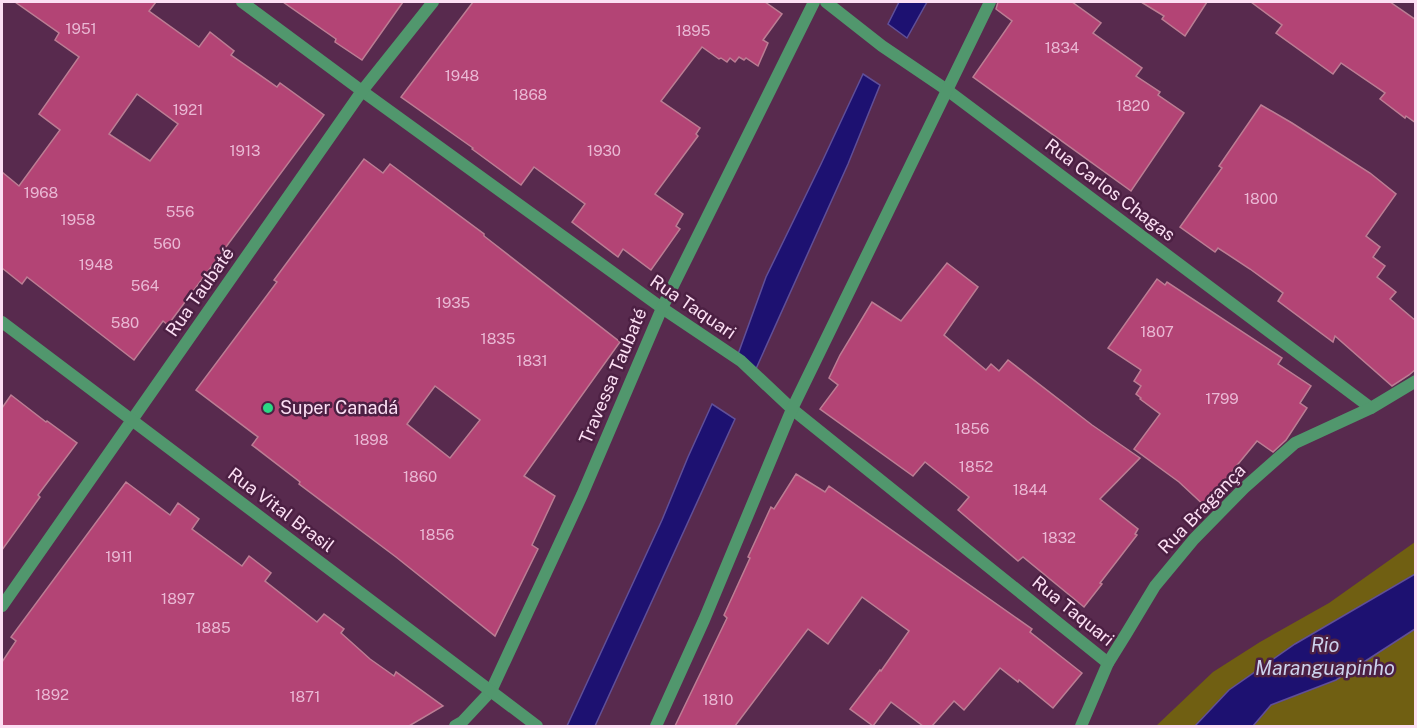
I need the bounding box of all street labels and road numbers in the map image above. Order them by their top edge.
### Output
street label: Rua Carlos Chagas [1041,134,1179,245]
street label: Rua Taubaté [161,243,238,340]
street label: Rua Taquari [646,270,740,343]
street label: Travessa Taubaté [574,305,651,447]
street label: Rua Bragança [1154,459,1250,558]
street label: Rua Vital Brasil [224,463,339,556]
street label: Rua Taquari [1028,571,1118,650]

